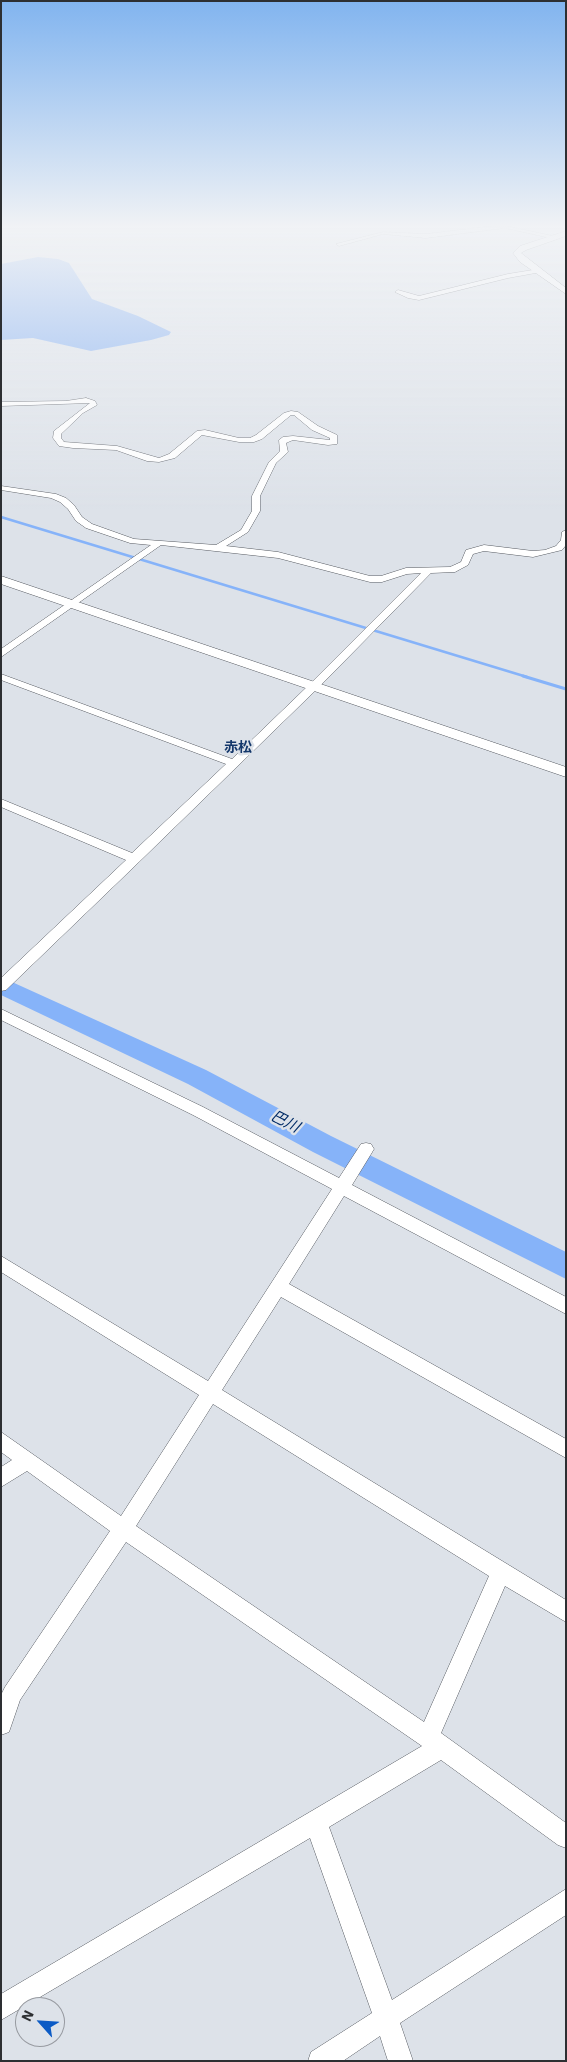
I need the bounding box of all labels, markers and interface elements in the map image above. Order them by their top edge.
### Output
district label: 赤松 [224,740,252,756]
water label: 巴川 [268,1107,302,1137]
north arrow [15,1997,65,2047]
text: N [17,2007,38,2024]

